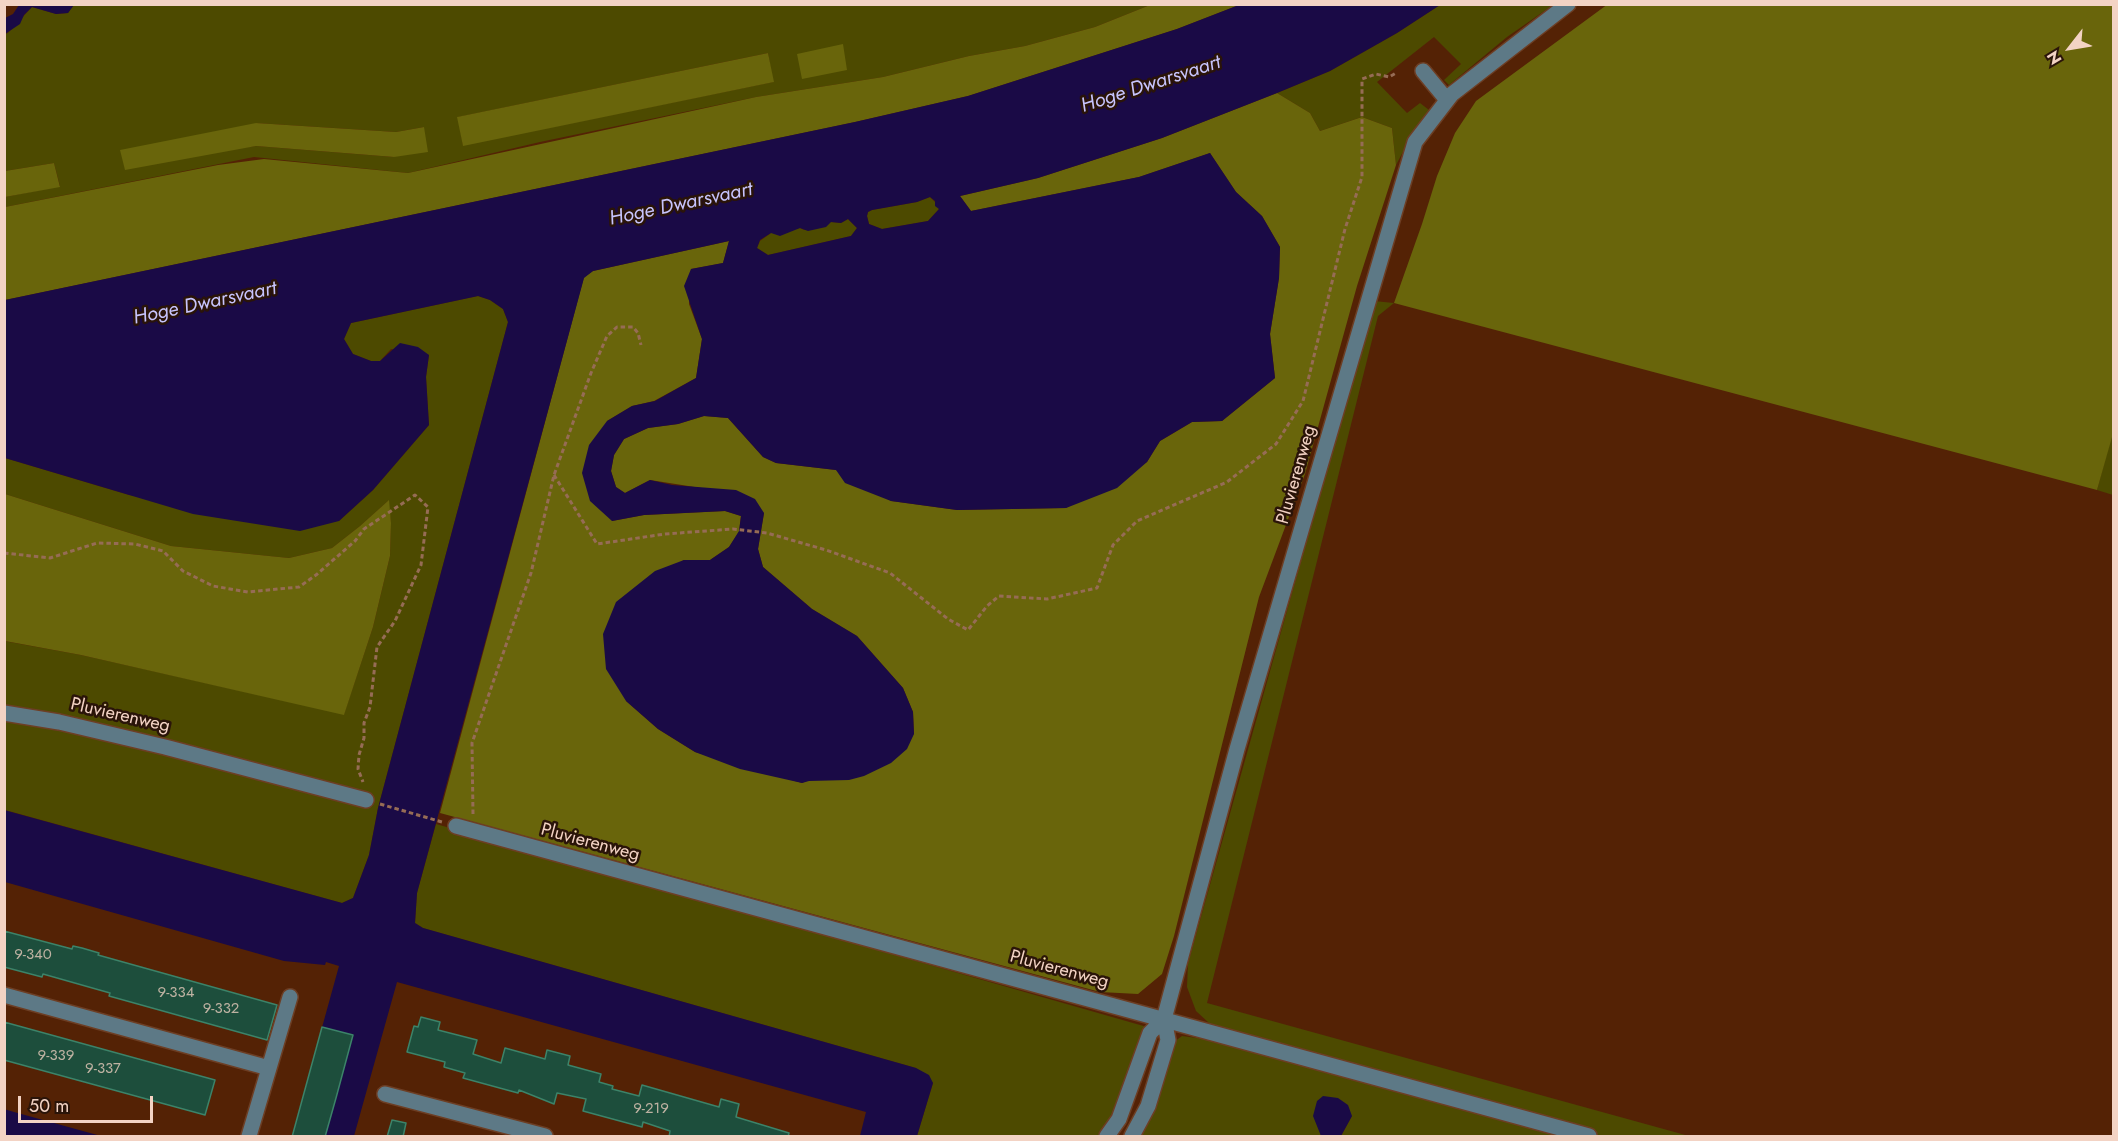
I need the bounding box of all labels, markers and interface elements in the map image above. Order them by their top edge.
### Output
north arrow [2040,18,2100,78]
text: N [2041,46,2067,69]
water label: Hoge Dwarsvaart [1078,51,1224,119]
water label: Hoge Dwarsvaart [607,178,755,232]
water label: Hoge Dwarsvaart [131,277,279,331]
street label: Pluvierenweg [1273,423,1321,527]
street label: Pluvierenweg [68,694,172,738]
street label: Pluvierenweg [538,819,642,867]
house number: 9-340 [14,946,52,964]
street label: Pluvierenweg [1007,946,1111,994]
house number: 9-334 [158,984,194,1002]
house number: 9-332 [203,1000,239,1018]
house number: 9-339 [38,1047,74,1065]
house number: 9-337 [85,1060,121,1078]
scale bar [21,1084,156,1122]
text: 50 m [29,1093,69,1119]
house number: 9-219 [633,1100,669,1118]

